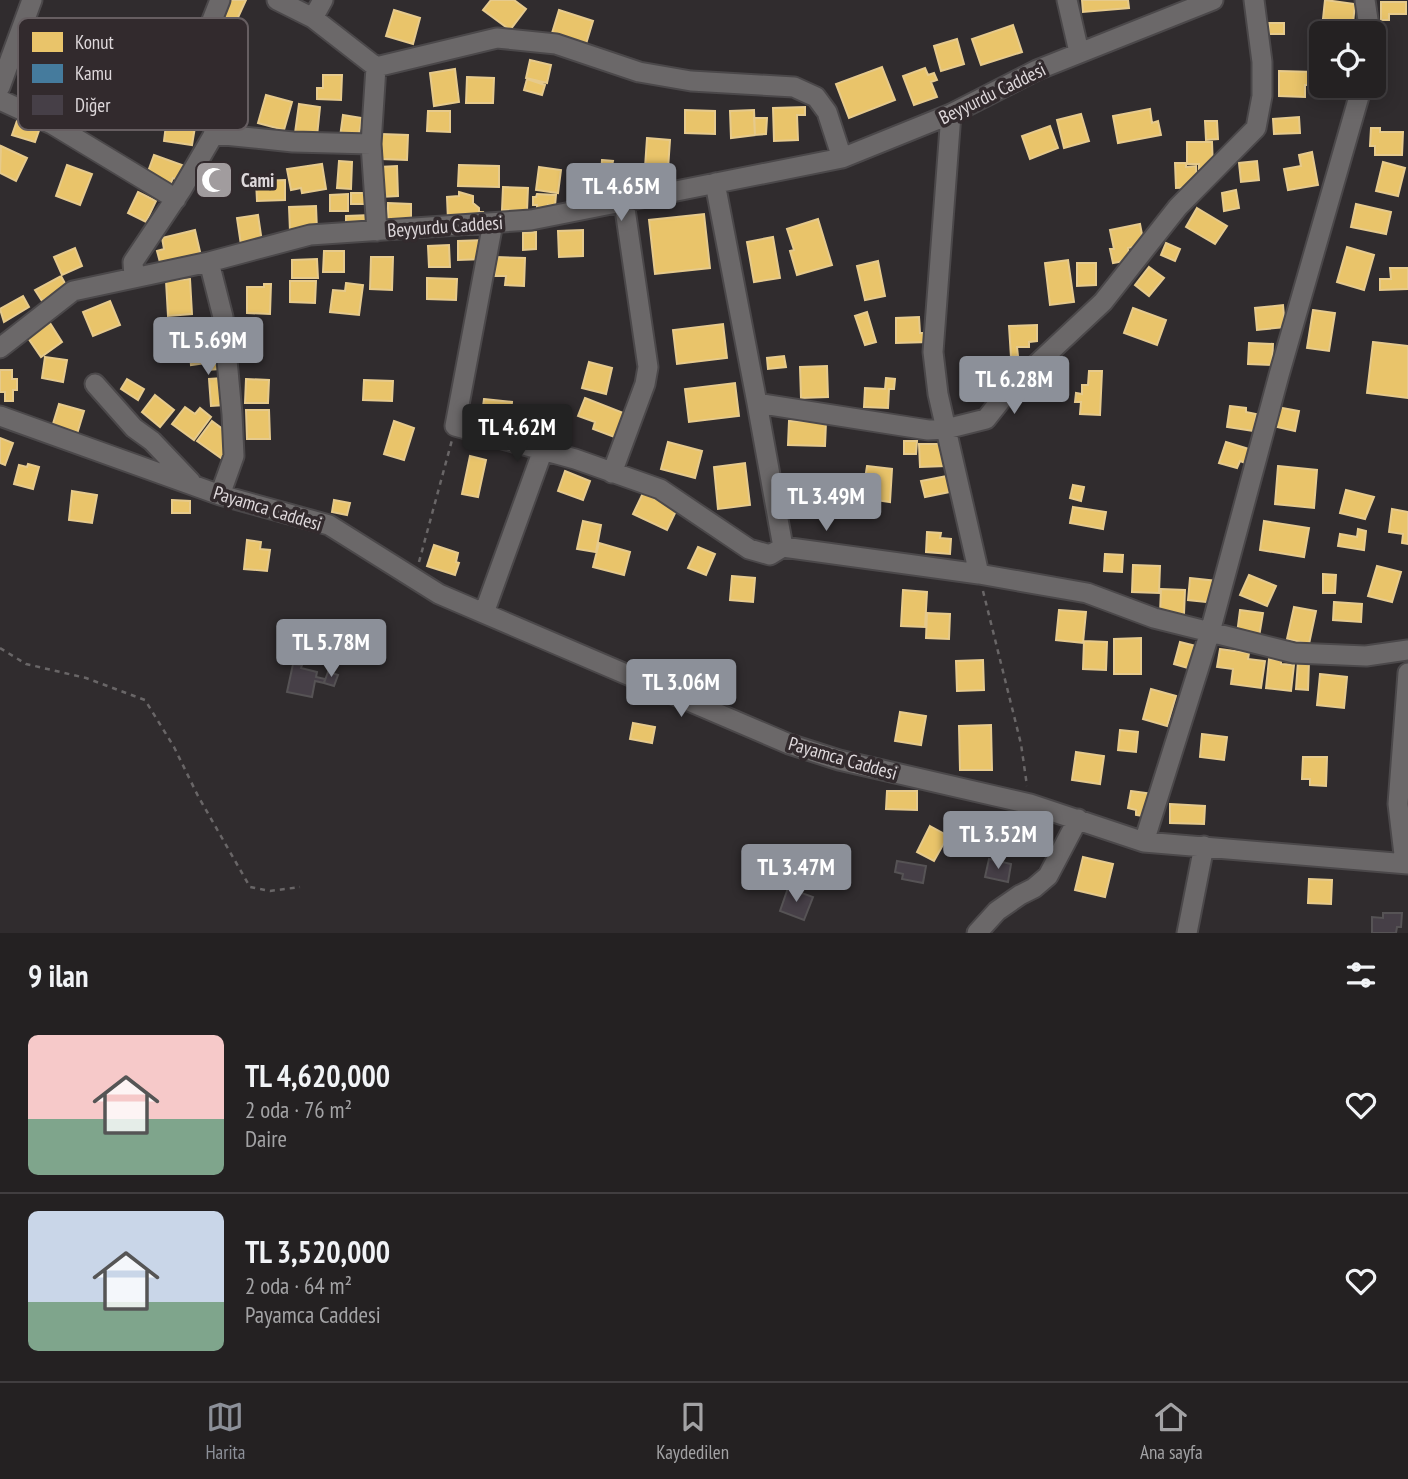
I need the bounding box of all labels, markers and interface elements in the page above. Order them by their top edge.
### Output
legend [18,18,248,130]
map controls [1309,21,1386,98]
button: locate [1309,21,1386,98]
text: Konut [75,30,114,54]
street label: Beyyurdu Caddesi [935,57,1049,129]
text: Kamu [75,61,112,85]
text: Diğer [75,93,111,117]
mosque icon: Cami [193,159,235,201]
pin: TL 4.65M [549,164,693,223]
place label: Cami [241,168,274,192]
text: TL 4.65M [582,171,660,200]
street label: Beyyurdu Caddesi [386,210,504,242]
pin: TL 5.69M [136,318,280,377]
text: TL 5.69M [169,325,247,354]
pin: TL 6.28M [942,356,1086,416]
text: TL 6.28M [975,364,1053,393]
pin: TL 4.62M [445,405,589,464]
text: TL 4.62M [478,412,556,441]
pin: TL 3.49M [754,474,898,533]
street label: Payamca Caddesi [211,480,325,536]
text: TL 3.49M [787,481,865,510]
pin: TL 5.78M [259,620,403,679]
text: TL 5.78M [292,627,370,656]
pin: TL 3.06M [609,660,753,719]
text: TL 3.06M [642,667,720,696]
street label: Payamca Caddesi [786,731,900,785]
pin: TL 3.52M [926,812,1070,871]
text: TL 3.52M [959,819,1037,848]
pin: TL 3.47M [724,844,868,904]
text: TL 3.47M [757,852,835,881]
text: 9 ilan [28,956,88,995]
icon: filters [1342,956,1380,994]
text: TL 4,620,000 [245,1056,390,1095]
icon: home [84,1063,168,1147]
icon: heart [1342,1086,1380,1124]
text: 2 oda · 76 m² [245,1095,352,1124]
text: Daire [245,1124,287,1153]
text: TL 3,520,000 [245,1232,390,1271]
icon: home [84,1239,168,1323]
icon: heart [1342,1262,1380,1300]
text: 2 oda · 64 m² [245,1271,352,1300]
text: Payamca Caddesi [245,1300,381,1329]
tab: Harita [205,1398,245,1464]
tab: Kaydedilen [656,1398,729,1464]
tab: Ana sayfa [1140,1398,1203,1464]

